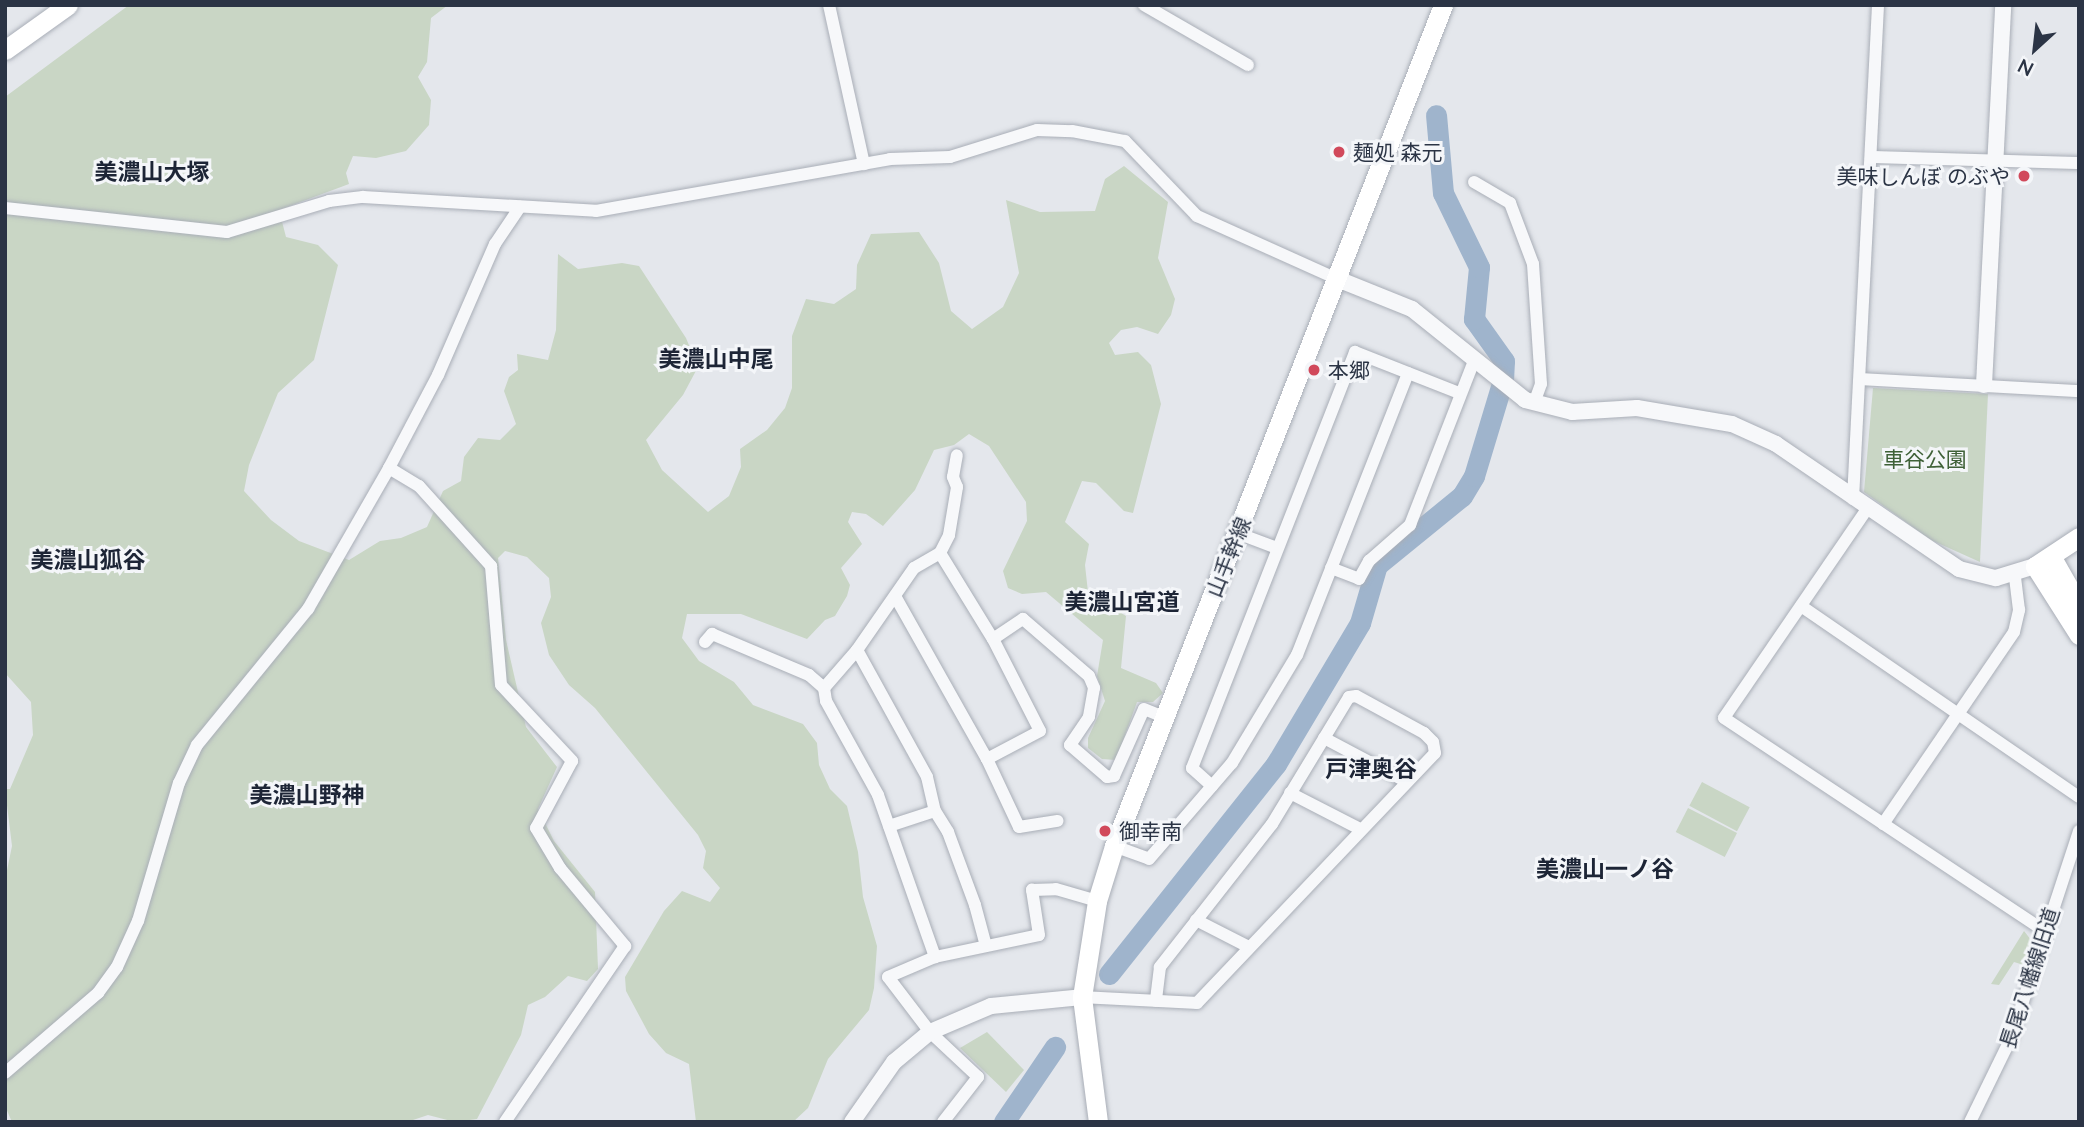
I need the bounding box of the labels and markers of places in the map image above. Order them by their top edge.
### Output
place label: 麺処 森元 [1353,139,1442,165]
marker: 麺処 森元 [1331,144,1347,160]
place label: 美味しんぼ のぶや [1837,163,2010,189]
marker: 美味しんぼ のぶや [2016,168,2032,184]
place label: 本郷 [1328,357,1370,383]
marker: 本郷 [1306,362,1322,378]
place label: 御幸南 [1119,818,1182,844]
marker: 御幸南 [1097,823,1113,839]

